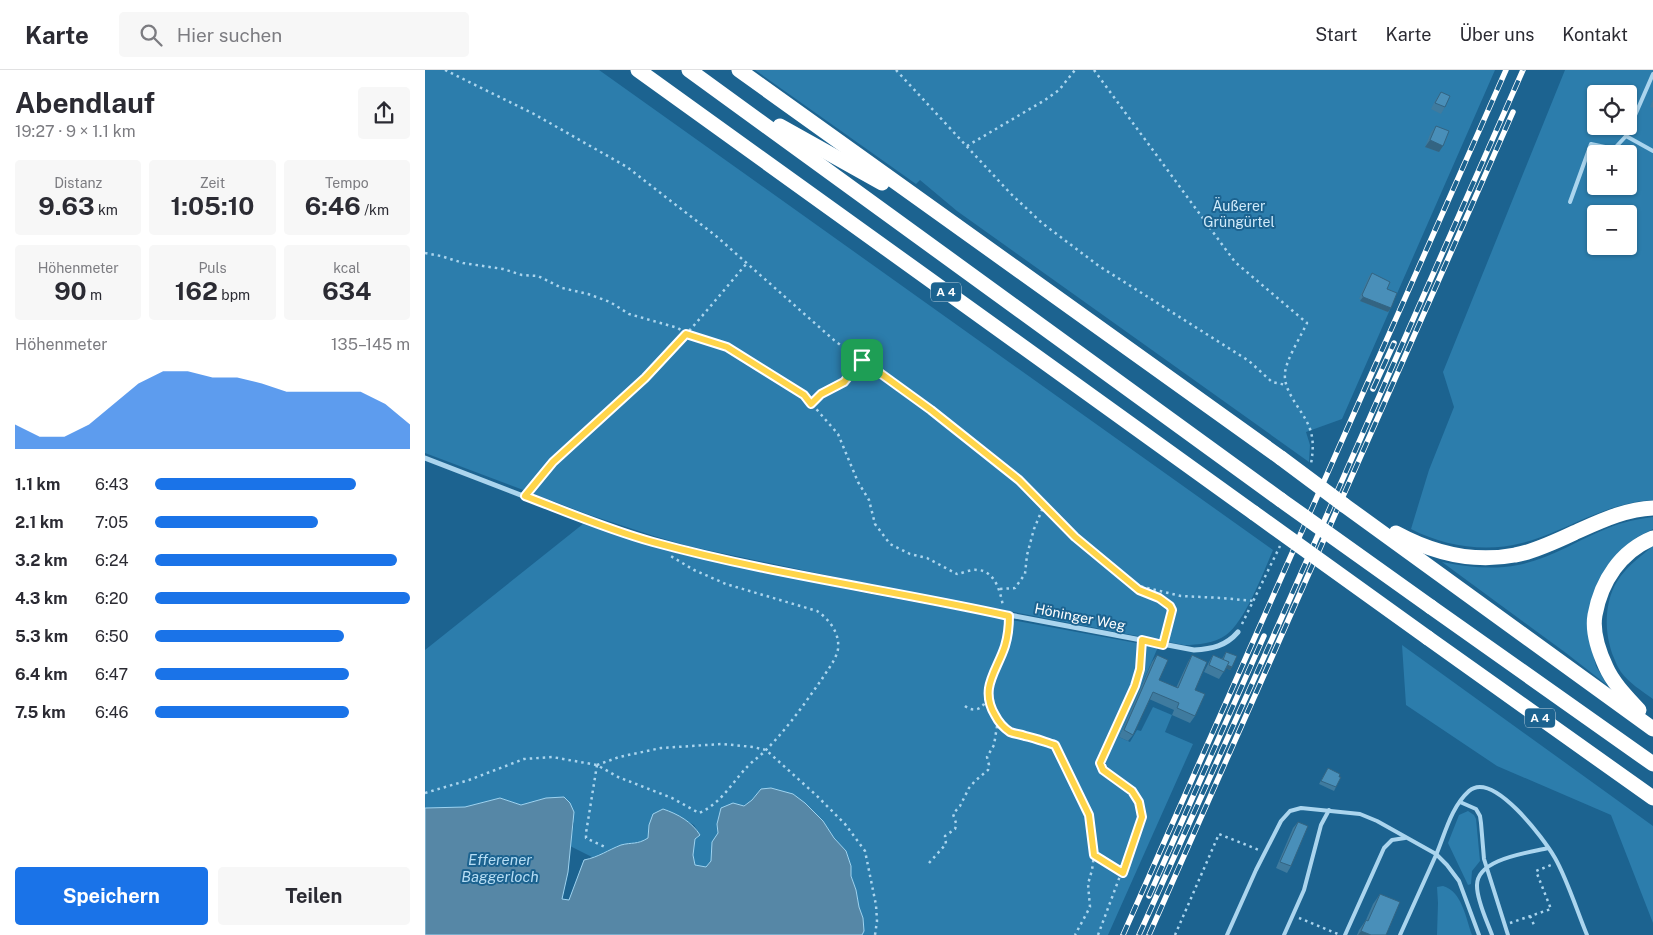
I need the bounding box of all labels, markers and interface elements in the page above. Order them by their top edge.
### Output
search box [119,12,469,57]
text: Karte [25,21,89,49]
icon: search [137,21,165,49]
text: Hier suchen [177,24,282,46]
text: Start [1315,24,1358,45]
text: Karte [1386,24,1431,45]
text: Über uns [1459,24,1534,45]
text: Kontakt [1562,24,1628,45]
map controls [1587,85,1637,255]
button: locate [1587,85,1637,135]
text: Abendlauf [15,86,155,119]
button: share [358,87,410,139]
text: 19:27 · 9 × 1.1 km [15,122,136,141]
button: + [1587,145,1637,195]
text: Distanz [54,175,102,191]
text: Zeit [200,175,225,191]
text: Tempo [325,175,369,191]
text: 9.63 [38,191,95,221]
text: 1:05:10 [171,191,254,221]
text: 6:46 [305,191,361,221]
park label: Äußerer Grüngürtel [1203,196,1275,230]
text: km [95,202,118,218]
text: /km [361,202,389,218]
button: − [1587,205,1637,255]
text: Höhenmeter [38,260,119,276]
text: Puls [198,260,227,276]
text: kcal [333,260,360,276]
text: 90 [54,276,87,306]
text: 162 [175,276,218,306]
text: 634 [322,276,372,306]
road number: A 4 [931,282,961,302]
text: m [87,287,102,303]
text: bpm [218,287,250,303]
text: Höhenmeter [15,335,108,354]
text: 135–145 m [331,335,410,354]
pin [841,339,883,381]
icon: arrive [848,346,876,374]
text: 1.1 km [15,475,60,494]
text: 6:43 [95,475,129,494]
text: 2.1 km [15,513,64,532]
text: 7:05 [95,513,128,532]
text: 3.2 km [15,551,68,570]
text: 6:24 [95,551,128,570]
text: 4.3 km [15,589,68,608]
text: 6:20 [95,589,128,608]
street label: Höninger Weg [1033,600,1127,634]
text: 5.3 km [15,627,68,646]
text: 6:50 [95,627,129,646]
text: 6.4 km [15,665,68,684]
text: 6:47 [95,665,128,684]
text: 7.5 km [15,703,66,722]
text: 6:46 [95,703,128,722]
road number: A 4 [1525,708,1555,728]
water label: Efferener Baggerloch [461,851,539,885]
button: Speichern [15,867,208,925]
button: Teilen [218,867,410,925]

